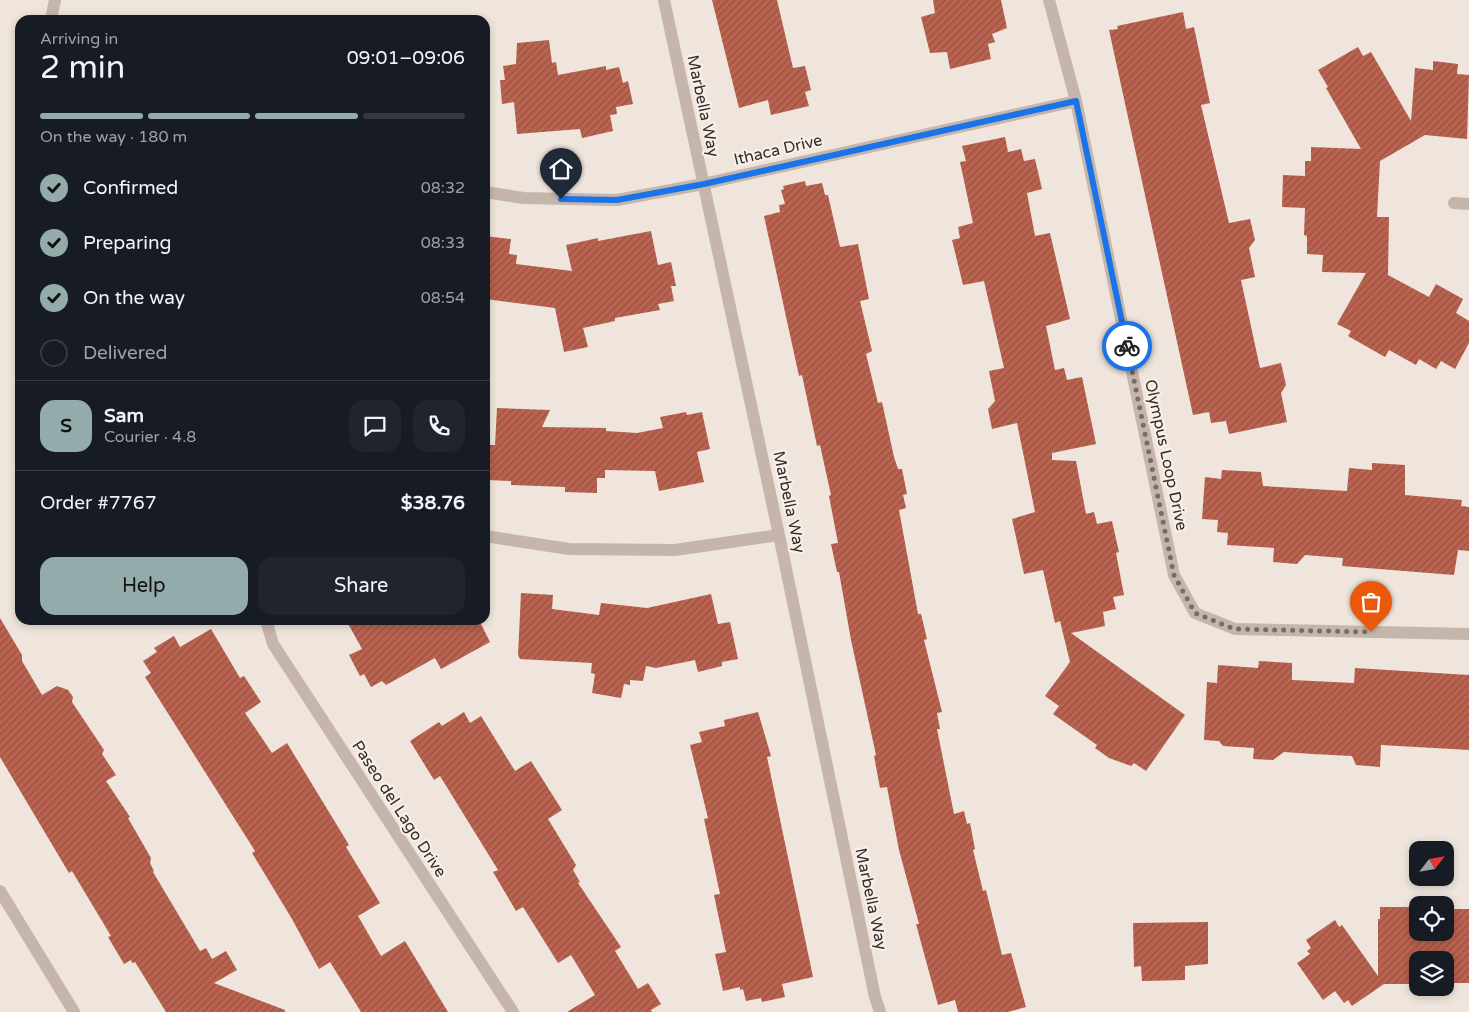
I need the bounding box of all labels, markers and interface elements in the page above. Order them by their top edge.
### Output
text: Arriving in [40,29,118,49]
text: 09:01–09:06 [347,47,465,69]
text: 2 min [40,49,125,87]
street label: Marbella Way [682,53,724,159]
text: On the way · 180 m [40,127,187,147]
street label: Ithaca Drive [732,130,824,170]
pin [540,148,582,199]
icon: home [547,155,575,183]
icon: check [40,174,68,202]
text: Confirmed [83,177,178,199]
text: 08:32 [421,178,465,198]
icon: check [40,229,68,257]
text: Preparing [83,232,172,254]
text: 08:33 [421,233,465,253]
icon: check [40,284,68,312]
text: On the way [83,287,185,309]
text: 08:54 [421,288,465,308]
courier [1102,321,1152,371]
icon: bike [1113,332,1141,360]
text: Delivered [83,342,168,364]
street label: Olympus Loop Drive [1140,378,1192,532]
button: chat [349,400,401,452]
button: phone [413,400,465,452]
text: Sam [104,405,144,427]
text: S [60,415,72,437]
text: Courier · 4.8 [104,427,196,447]
street label: Marbella Way [768,449,810,555]
text: Order #7767 [40,492,157,514]
text: $38.76 [401,492,465,514]
button: Help [40,557,248,615]
button: Share [258,557,465,615]
pin [1350,581,1392,632]
icon: bag [1357,588,1385,616]
street label: Paseo del Lago Drive [347,737,451,881]
north arrow [1409,841,1454,886]
map controls [1409,841,1454,996]
street label: Marbella Way [850,846,892,952]
button: locate [1409,896,1454,941]
button: layers [1409,951,1454,996]

